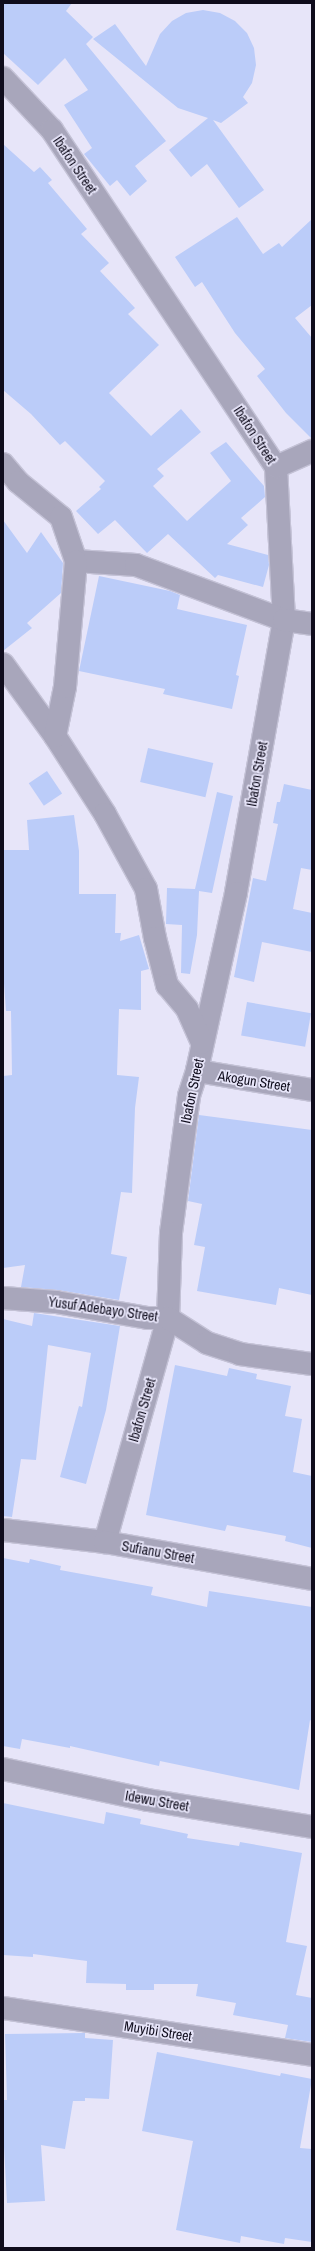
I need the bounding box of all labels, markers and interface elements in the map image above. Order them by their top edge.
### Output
street label: Ibafon Street [50,133,100,197]
street label: Ibafon Street [230,403,280,467]
street label: Ibafon Street [243,740,271,808]
street label: Ibafon Street [177,1057,207,1125]
street label: Akogun Street [217,1067,291,1095]
street label: Yusuf Adebayo Street [47,1293,159,1325]
street label: Ibafon Street [125,1376,159,1444]
street label: Sufianu Street [120,1537,196,1567]
street label: Idewu Street [124,1787,190,1815]
street label: Muyibi Street [123,2017,193,2045]

